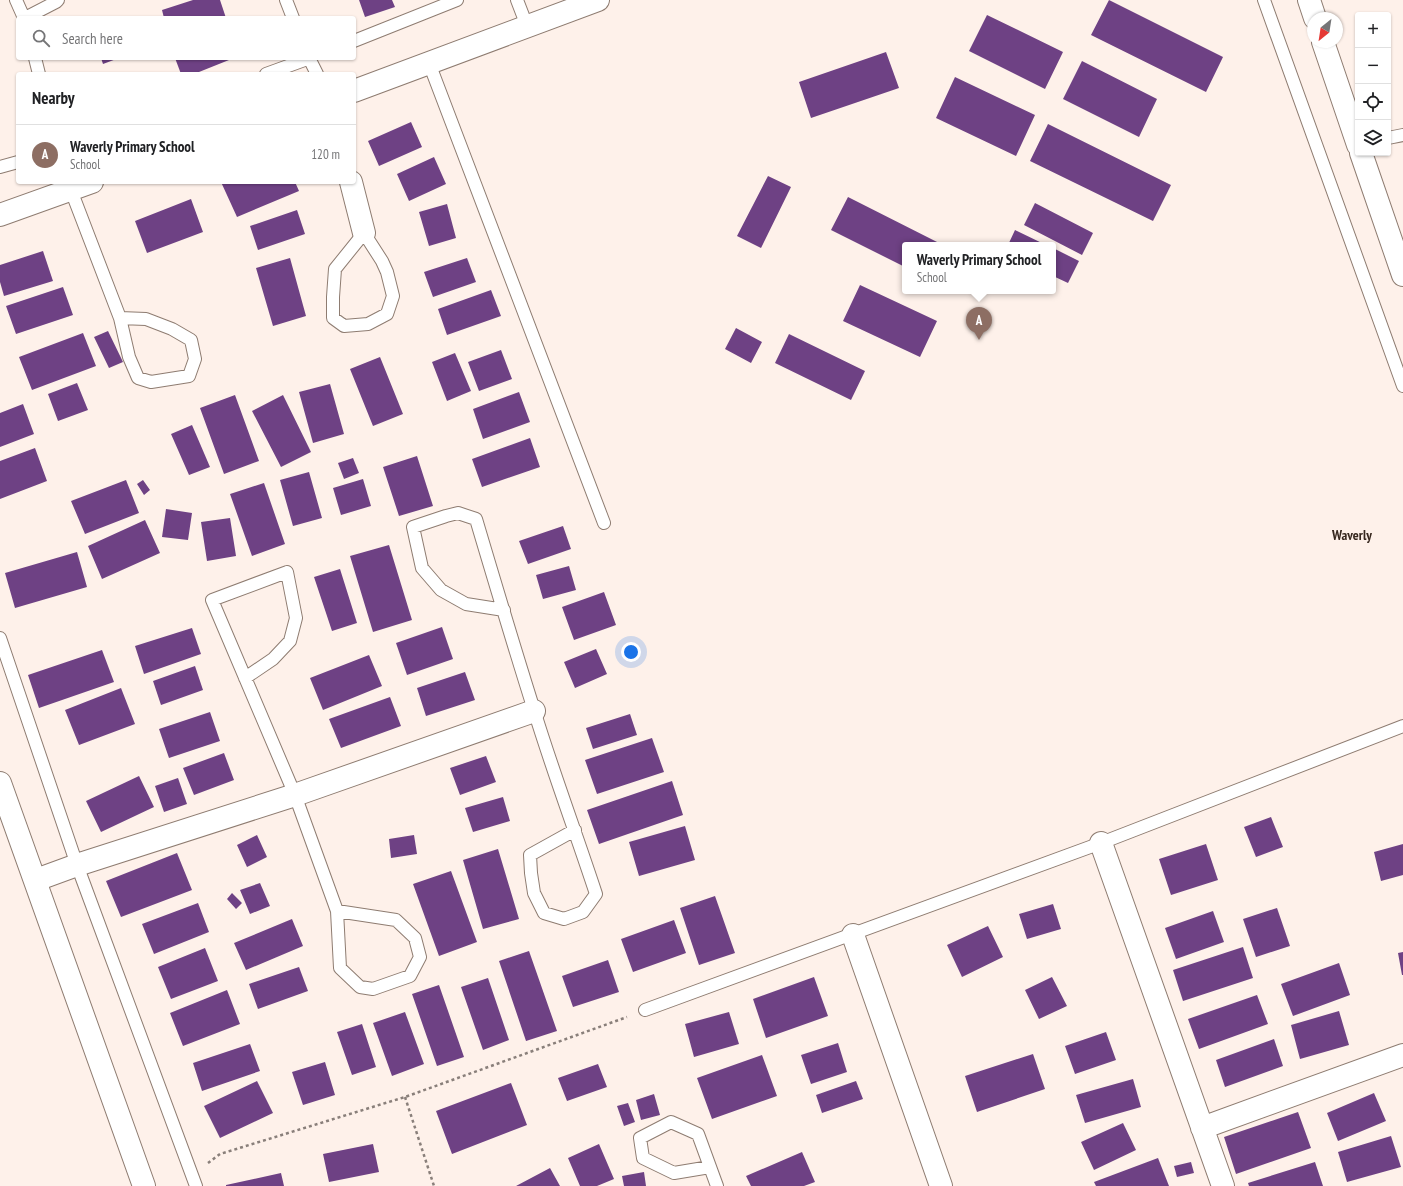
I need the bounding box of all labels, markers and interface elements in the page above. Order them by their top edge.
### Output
north arrow [1307,12,1343,48]
map controls [1355,12,1391,156]
button: + [1355,12,1391,48]
search box [16,16,356,60]
icon: search [30,27,52,49]
text: Search here [62,29,123,48]
button: − [1355,48,1391,84]
button: locate [1355,84,1391,120]
text: Nearby [32,87,75,109]
button: layers [1355,120,1391,156]
text: Waverly Primary School [70,137,195,156]
text: A [42,146,48,163]
text: 120 m [311,146,340,163]
text: School [70,156,100,173]
popup [902,242,1056,294]
text: Waverly Primary School [917,250,1041,269]
text: School [917,269,947,286]
pin: A [966,307,992,340]
district label: Waverly [1331,526,1372,544]
your location [621,642,641,662]

